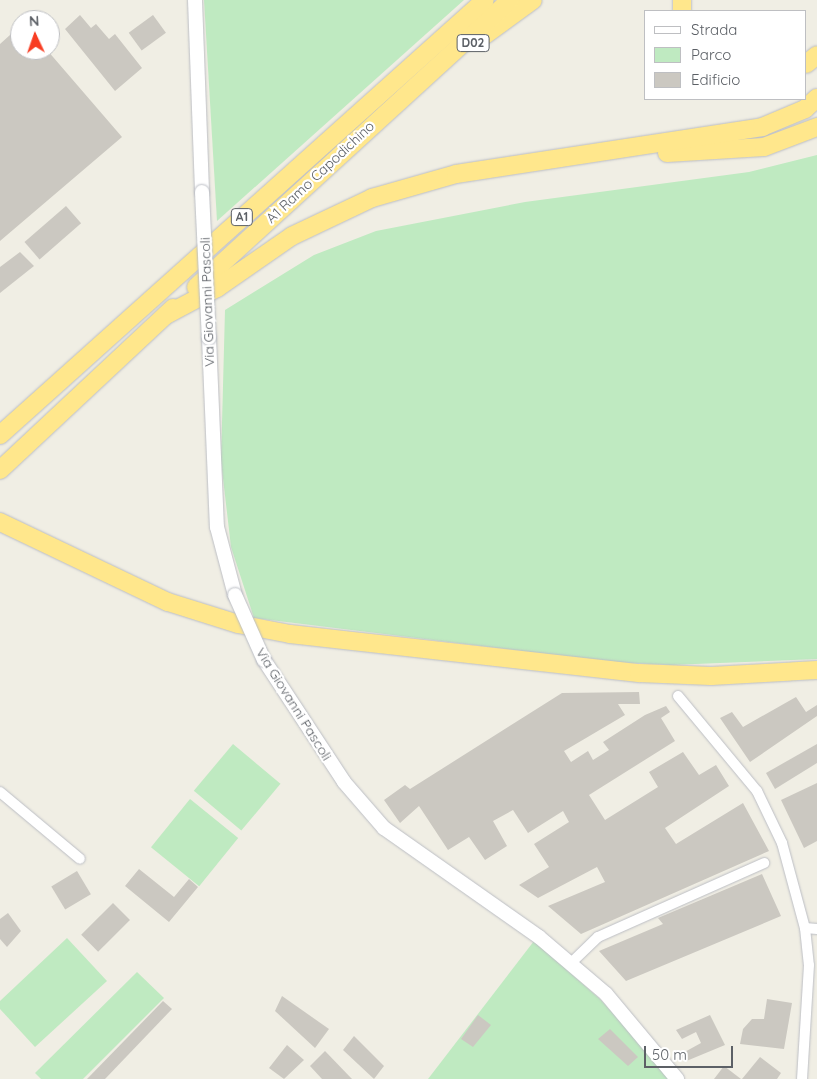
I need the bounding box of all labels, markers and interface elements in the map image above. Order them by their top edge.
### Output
north arrow [10,10,60,60]
legend [644,10,807,100]
text: N [29,12,40,30]
text: Strada [691,20,737,39]
road number: D02 [456,34,490,52]
text: Parco [691,45,731,64]
text: Edificio [691,70,740,89]
street label: A1 Ramo Capodichino [262,117,378,227]
road number: A1 [231,208,253,226]
street label: Via Giovanni Pascoli [196,237,218,367]
street label: Via Giovanni Pascoli [252,644,336,764]
scale bar [647,1036,736,1068]
text: 50 m [652,1045,687,1064]

